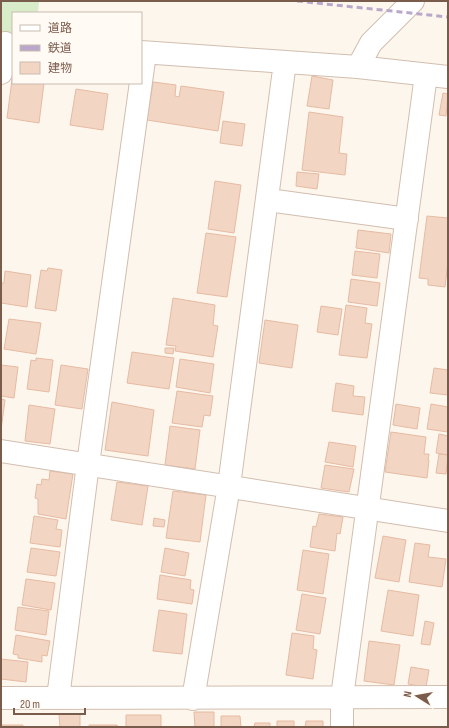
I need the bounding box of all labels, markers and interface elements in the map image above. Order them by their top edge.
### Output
legend [12,12,142,84]
text: 道路 [48,21,72,36]
text: 鉄道 [48,41,72,56]
text: 建物 [48,61,72,76]
north arrow [397,676,437,716]
scale bar [14,690,85,716]
text: N [401,690,415,698]
text: 20 m [20,697,40,712]

